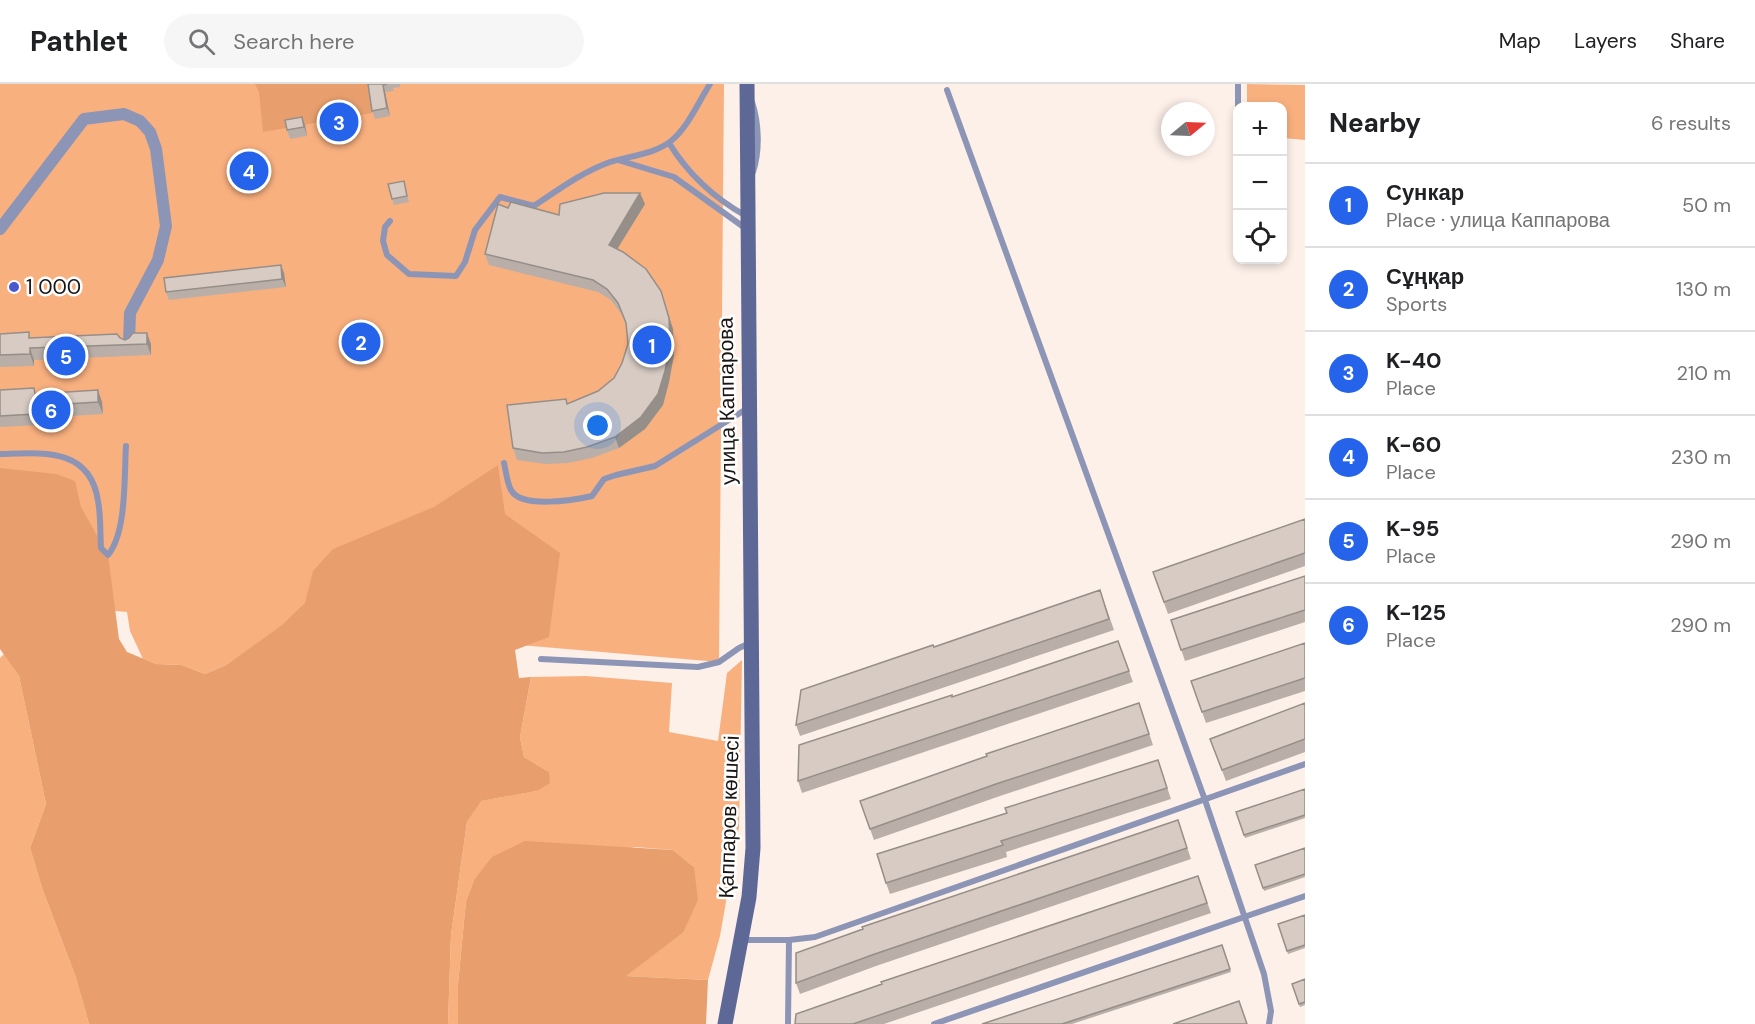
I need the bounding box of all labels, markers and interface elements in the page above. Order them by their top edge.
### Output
search box [164,14,584,68]
text: Pathlet [30,23,128,60]
icon: search [185,25,218,58]
text: Search here [233,27,355,56]
text: Map [1499,27,1541,55]
text: Layers [1574,27,1637,55]
text: Share [1670,27,1725,55]
pin: 3 [320,99,358,144]
north arrow [1161,102,1215,156]
map controls [1233,102,1287,264]
button: + [1233,102,1287,156]
text: Nearby [1329,106,1421,140]
text: 6 results [1651,110,1731,136]
pin: 4 [230,148,268,194]
button: − [1233,156,1287,210]
text: Сункар [1386,178,1464,207]
text: 1 [1345,192,1352,218]
text: 50 m [1682,192,1731,218]
text: Place · улица Каппарова [1386,207,1610,233]
button: locate [1233,210,1287,264]
text: Сұңқар [1386,262,1464,291]
place label: 1 000 [26,273,81,301]
text: 2 [1343,276,1354,302]
text: 130 m [1676,276,1731,302]
marker: 1 000 [7,280,21,294]
text: Sports [1386,291,1447,317]
street label: улица Каппарова [712,317,742,485]
pin: 2 [342,320,380,364]
pin: 1 [632,322,672,368]
pin: 5 [46,334,86,378]
text: K-40 [1386,346,1442,375]
text: 3 [1342,360,1355,386]
text: 210 m [1676,360,1731,386]
text: Place [1386,375,1436,401]
pin: 6 [32,388,70,432]
your location [583,411,612,440]
text: K-60 [1386,430,1441,459]
text: 4 [1342,444,1355,470]
text: 230 m [1671,444,1731,470]
text: Place [1386,459,1436,485]
text: K-95 [1386,514,1439,543]
text: 5 [1342,528,1355,554]
text: 290 m [1670,528,1731,554]
text: Place [1386,543,1436,569]
text: K-125 [1386,598,1446,627]
text: 6 [1342,612,1355,638]
text: 290 m [1670,612,1731,638]
text: Place [1386,627,1436,653]
street label: Қаппаров көшесі [712,735,746,899]

